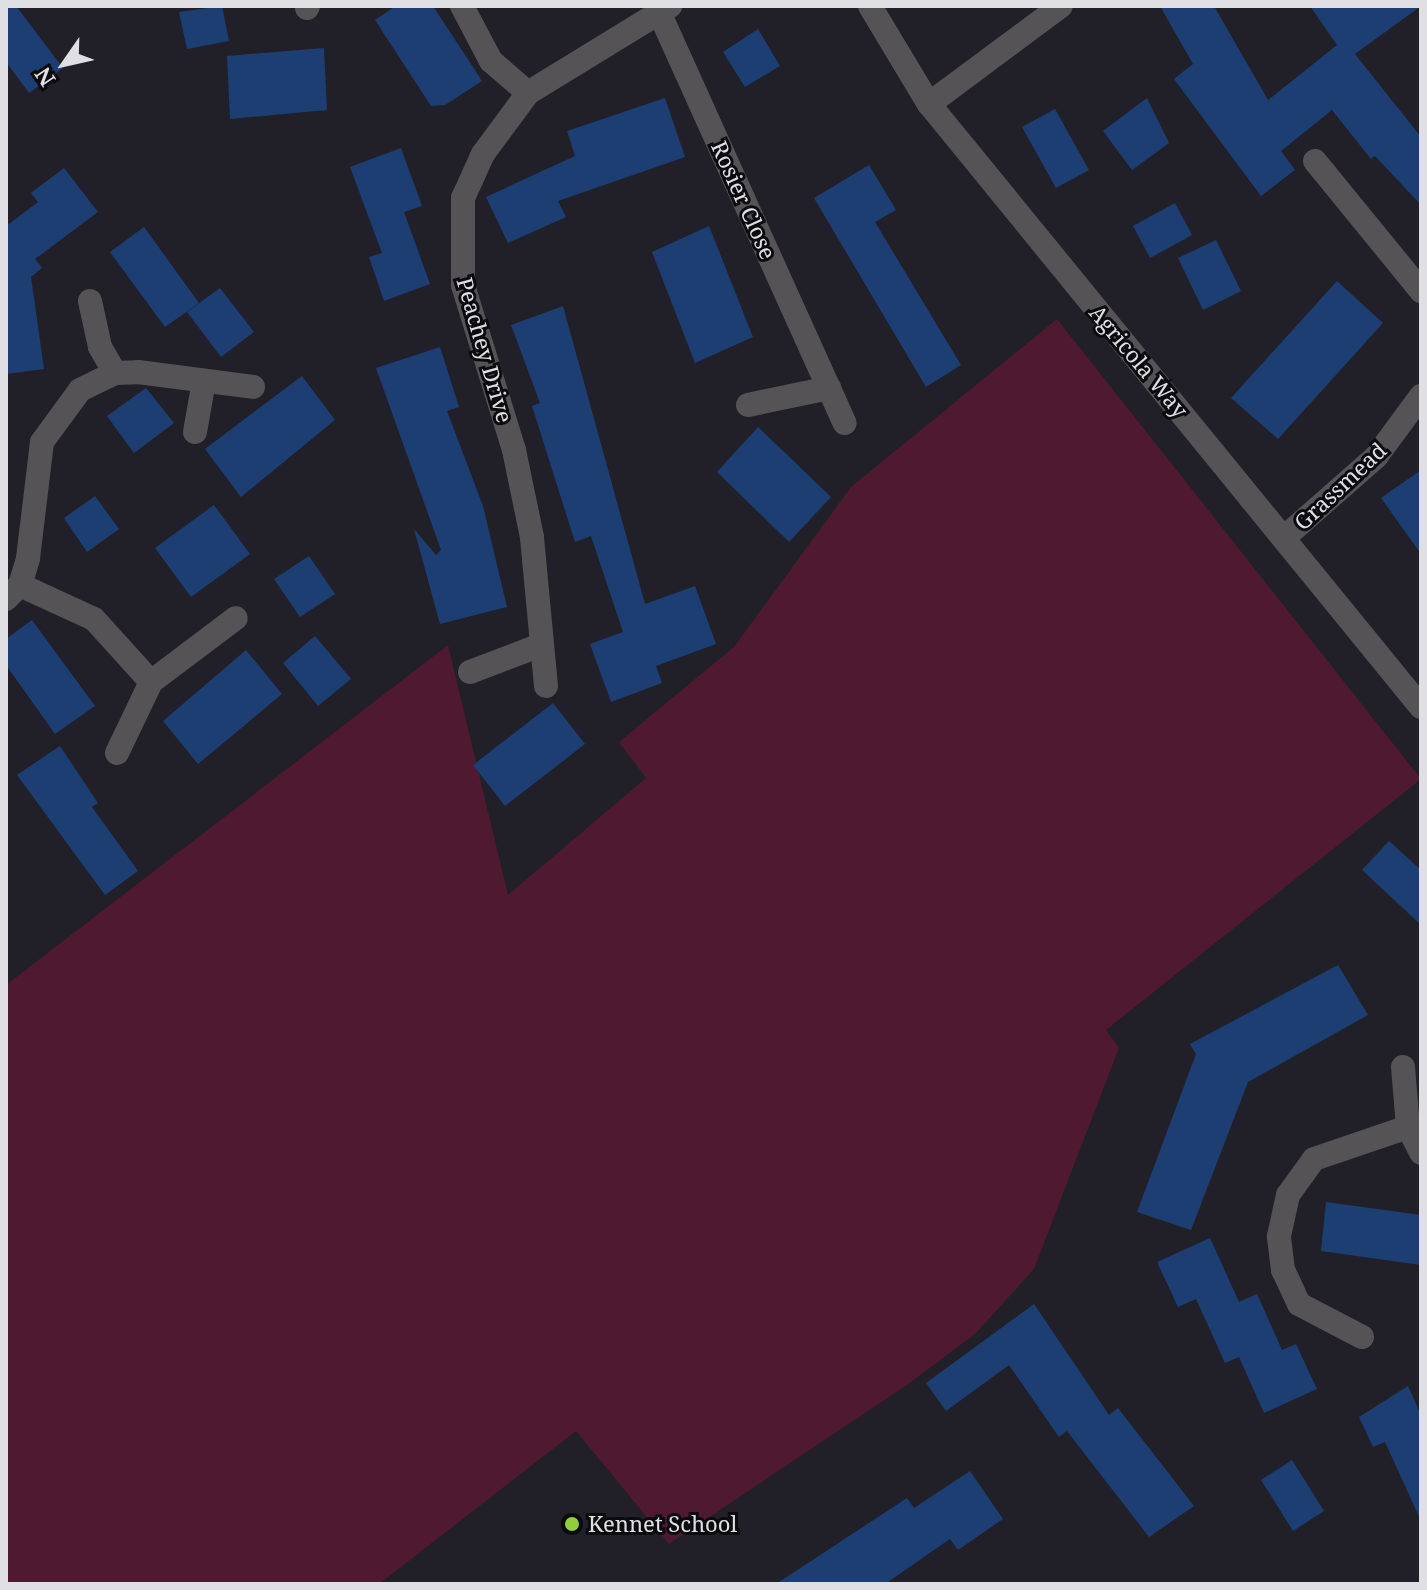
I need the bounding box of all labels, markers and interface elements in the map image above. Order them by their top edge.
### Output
north arrow [24,24,104,104]
text: N [27,62,61,93]
street label: Rosier Close [706,137,782,263]
street label: Peachey Drive [452,274,518,426]
street label: Agricola Way [1084,299,1194,423]
street label: Grassmead [1288,437,1392,535]
place label: Kennet School [588,1511,737,1537]
marker: Kennet School [563,1515,581,1533]

